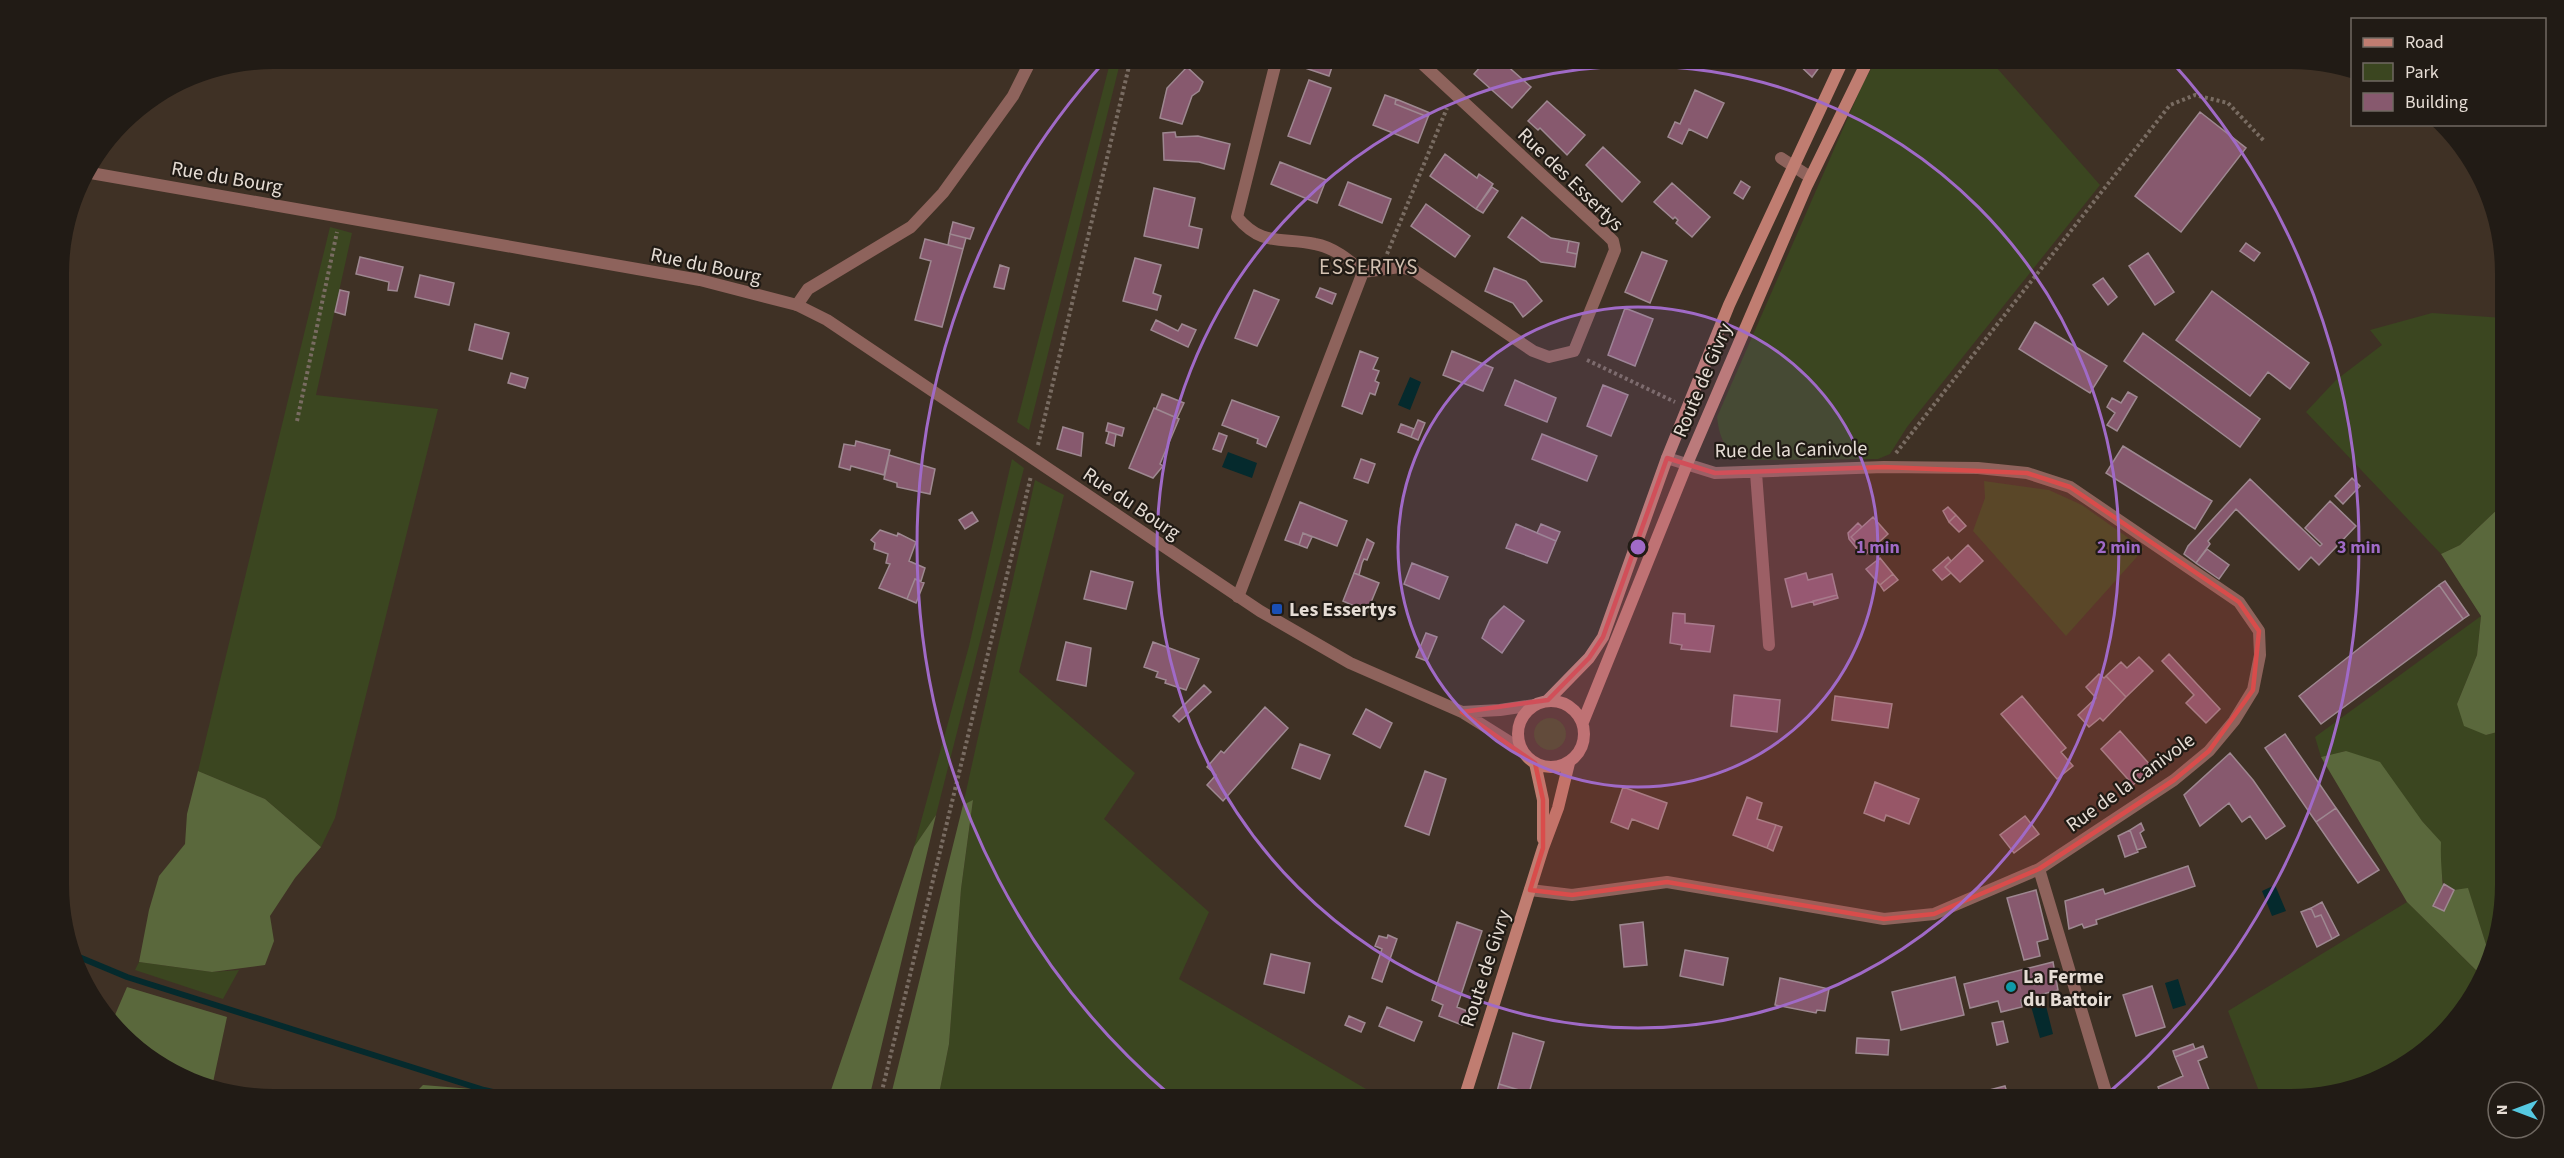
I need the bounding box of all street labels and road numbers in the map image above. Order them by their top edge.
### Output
street label: Rue des Essertys [1511,122,1630,238]
street label: Rue du Bourg [169,154,285,202]
street label: Rue du Bourg [648,241,764,291]
street label: Route de Givry [1666,318,1740,442]
street label: Rue de la Canivole [1714,435,1868,465]
street label: Rue du Bourg [1077,461,1186,547]
street label: Rue de la Canivole [2061,727,2201,839]
street label: Route de Givry [1454,905,1518,1031]

